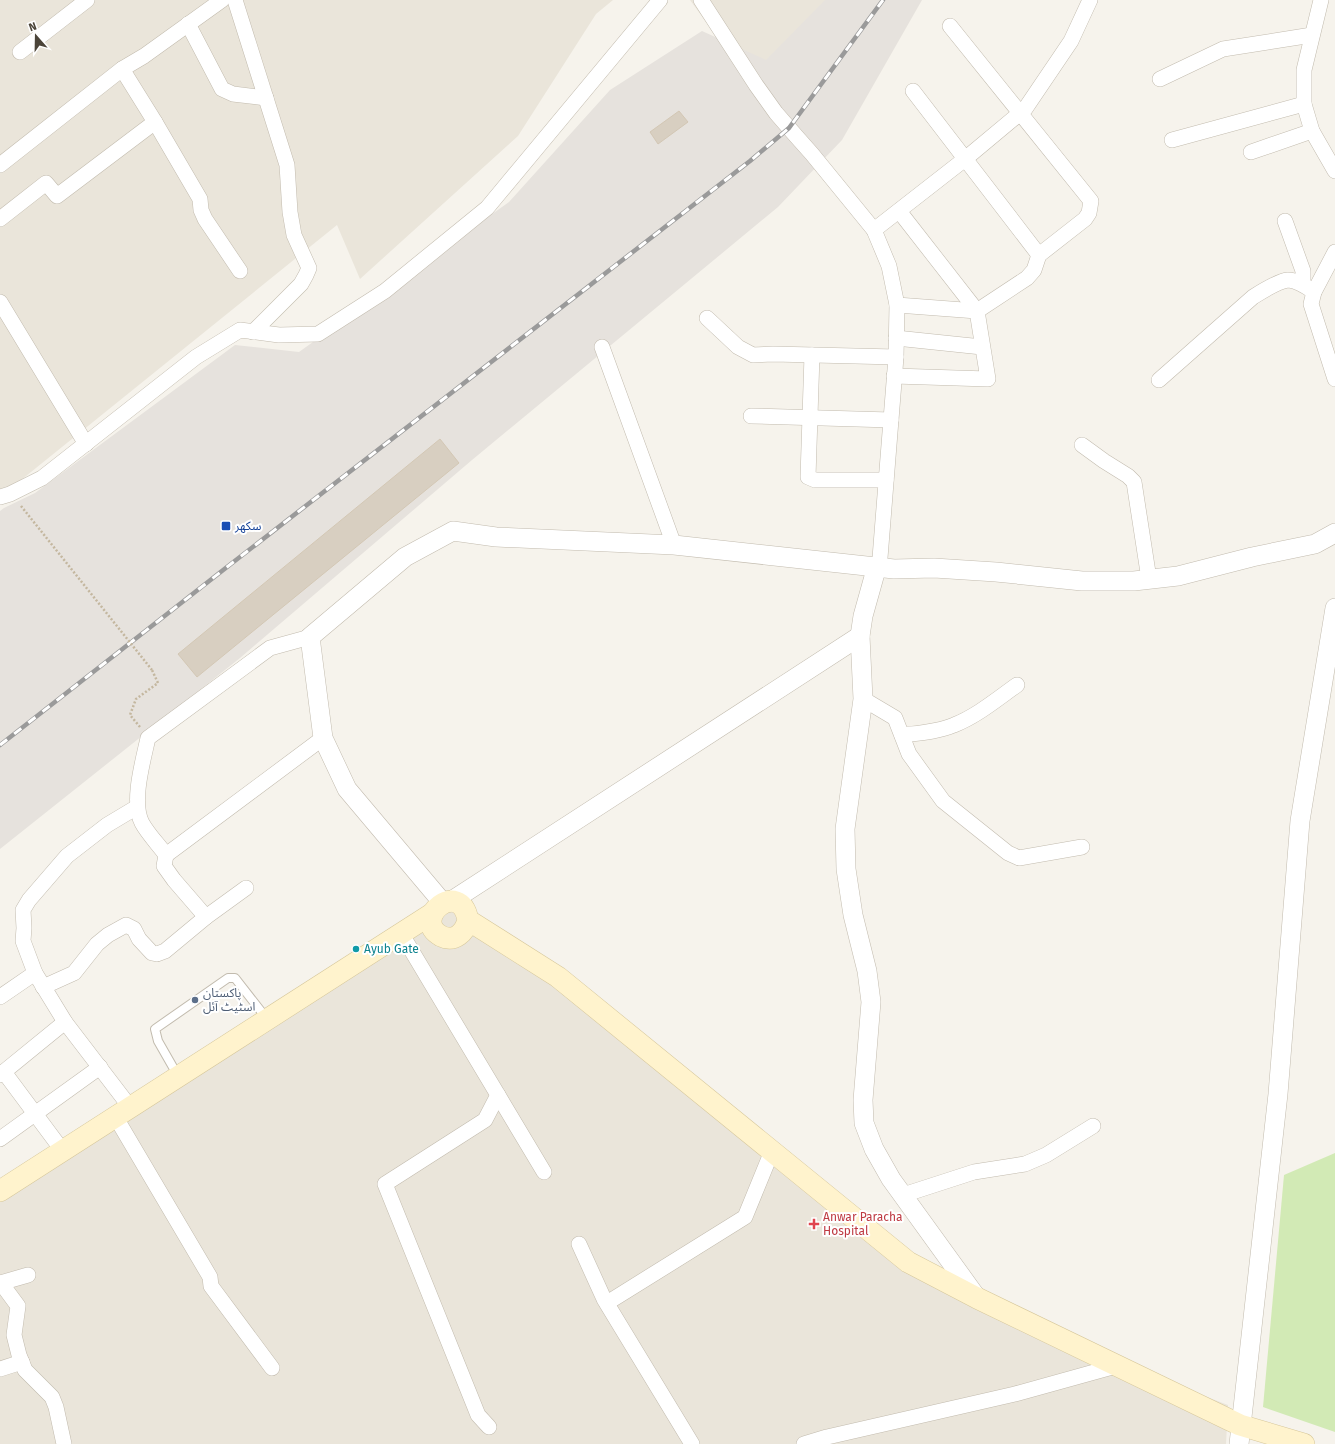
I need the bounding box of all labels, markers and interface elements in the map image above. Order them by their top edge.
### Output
north arrow [16,16,56,56]
text: N [27,20,38,34]
place label: سكهر [234,519,261,533]
marker: سكهر [220,520,232,532]
place label: Ayub Gate [364,942,419,956]
marker: Ayub Gate [351,944,361,954]
place label: پاکستان اسٹیٹ آئل [203,986,255,1014]
marker: پاکستان اسٹیٹ آئل [190,995,200,1005]
place label: Anwar Paracha Hospital [823,1210,903,1238]
marker: Anwar Paracha Hospital [808,1218,820,1230]

